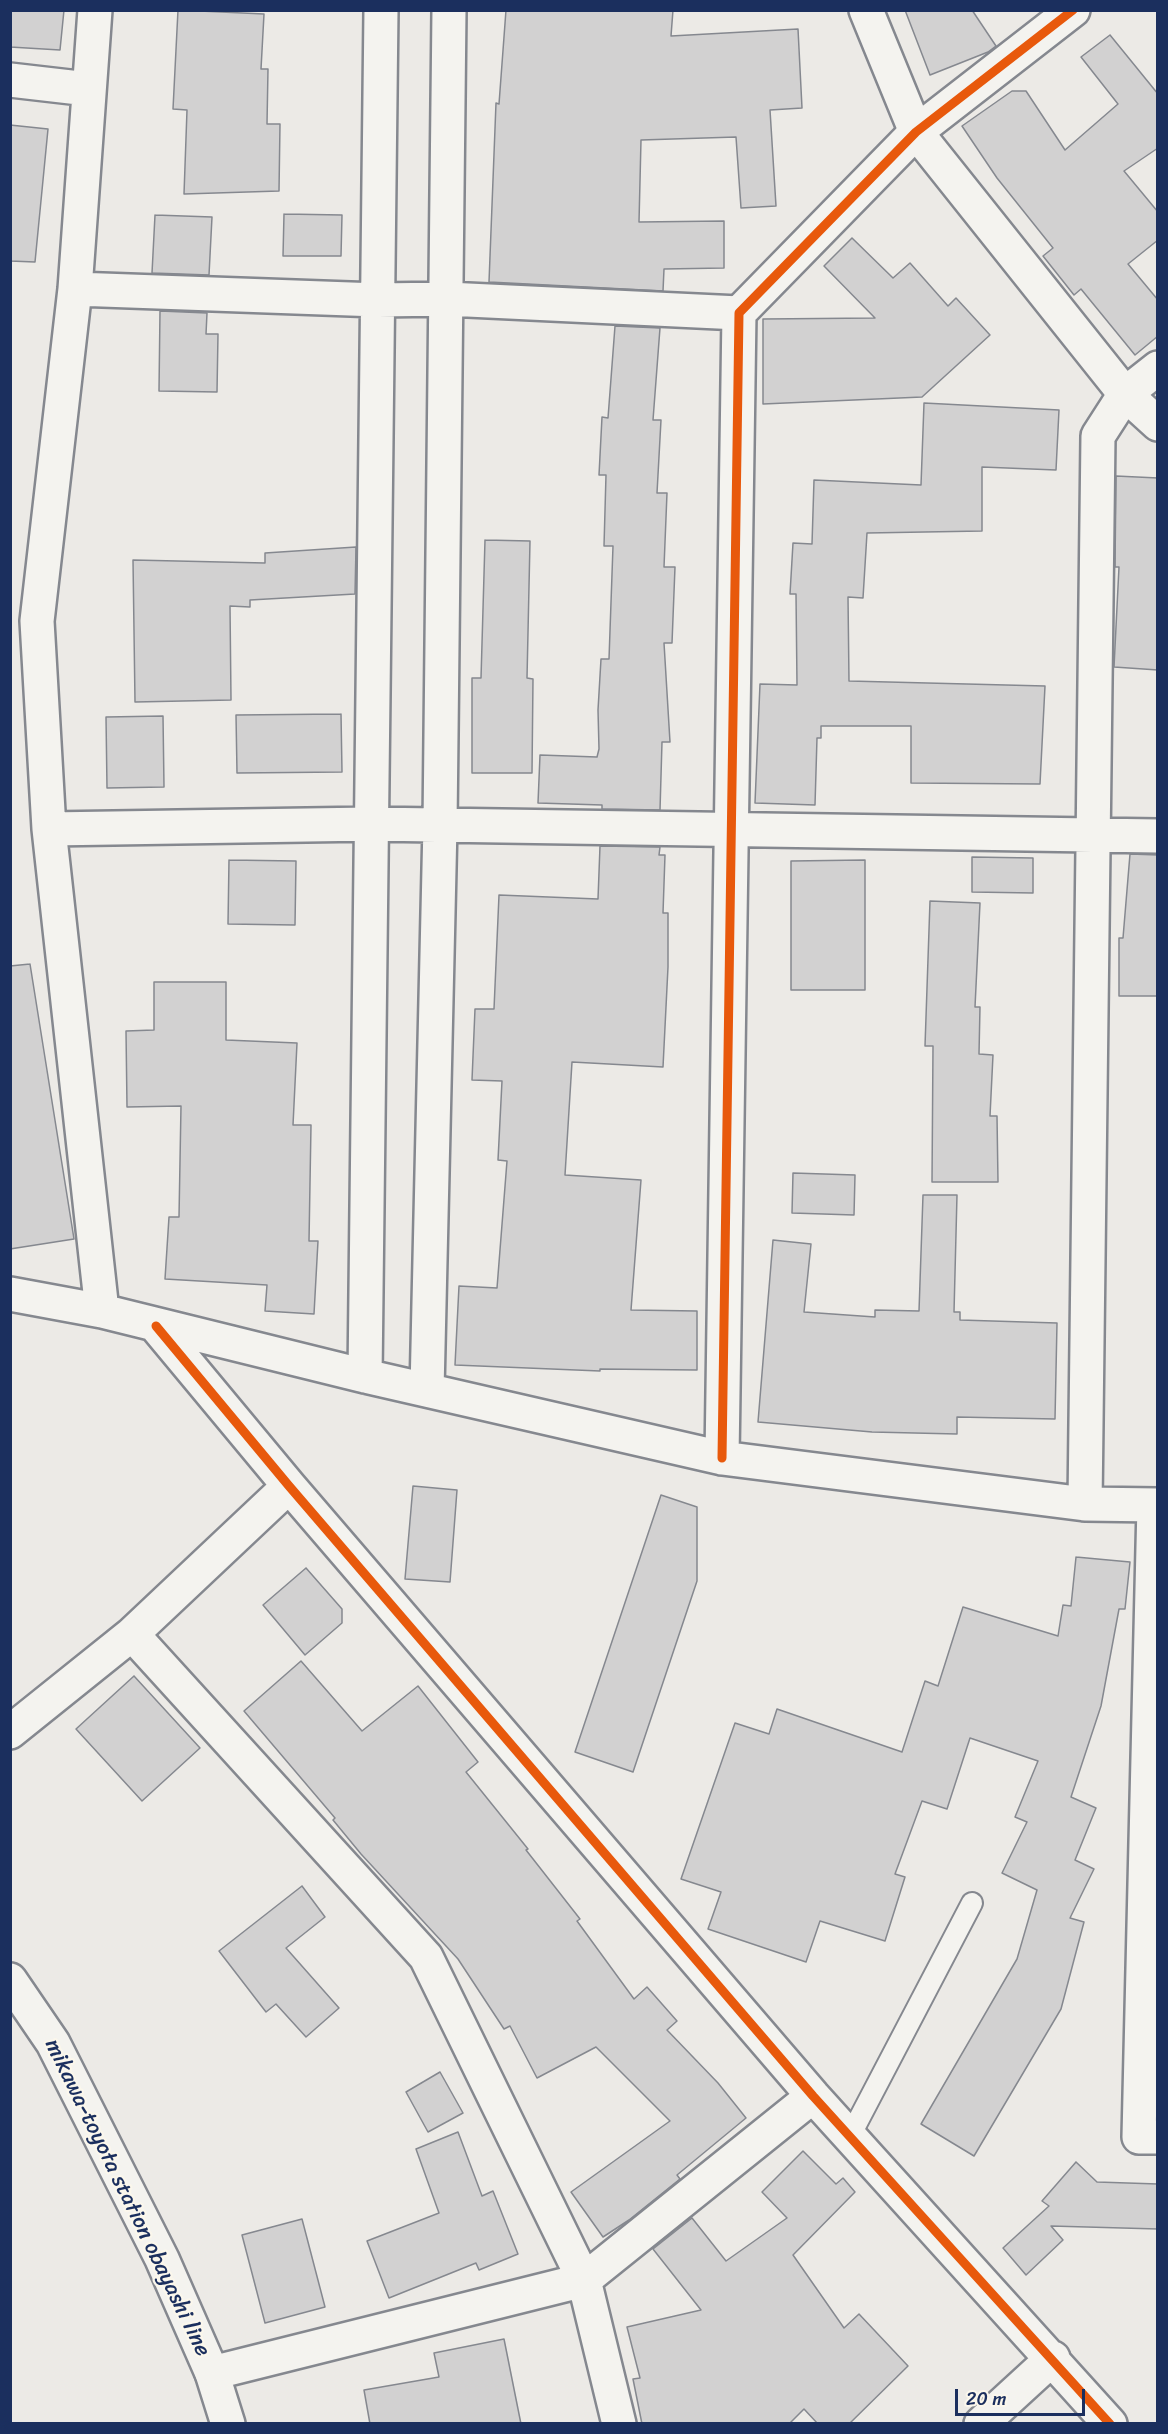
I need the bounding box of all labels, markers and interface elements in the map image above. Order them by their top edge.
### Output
street label: mikawa-toyota station obayashi line [38,2035,216,2361]
scale bar [958,2377,1088,2415]
text: 20 m [966,2383,1006,2415]

